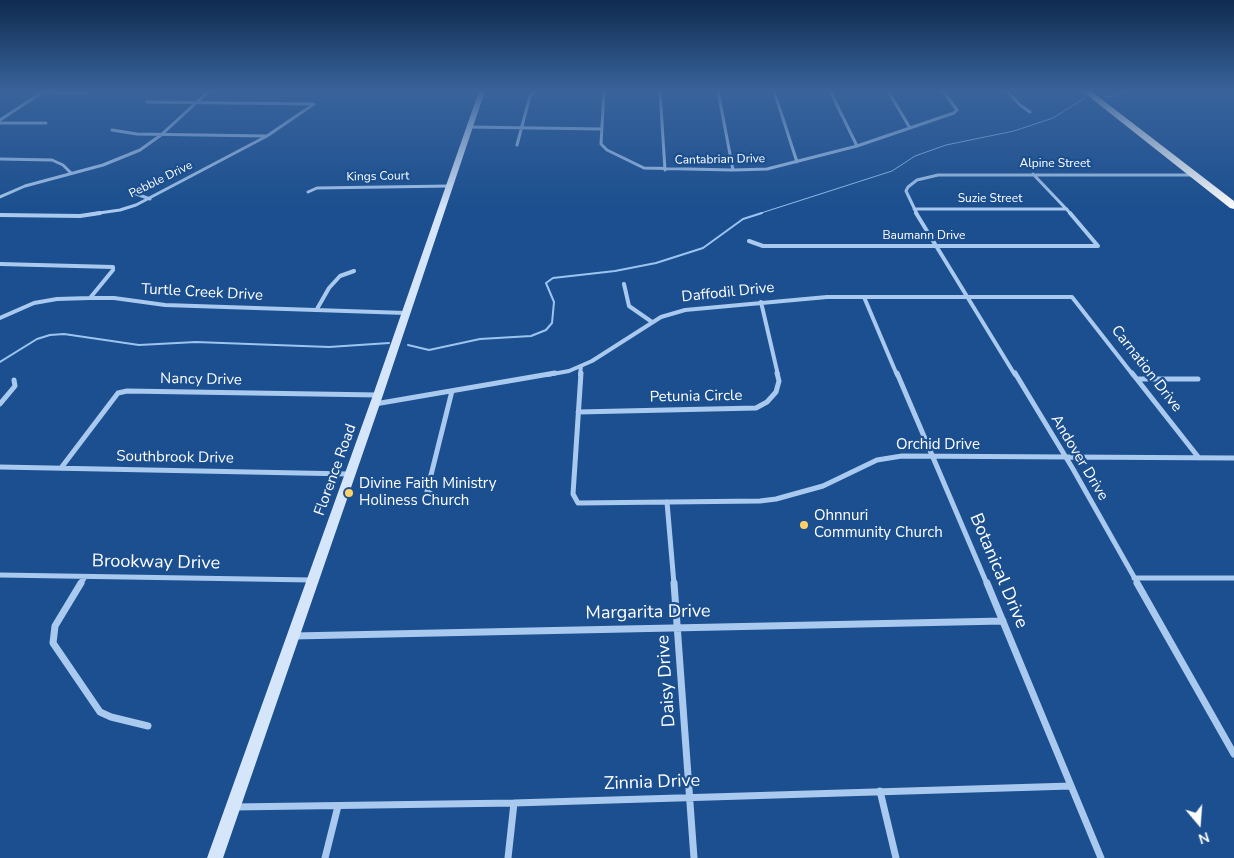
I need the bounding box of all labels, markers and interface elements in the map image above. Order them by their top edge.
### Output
street label: Cantabrian Drive [675,152,765,168]
street label: Alpine Street [1019,157,1091,171]
street label: Pebble Drive [127,158,195,202]
street label: Kings Court [346,169,410,185]
street label: Suzie Street [958,192,1022,206]
street label: Baumann Drive [882,229,966,243]
street label: Daffodil Drive [681,279,775,307]
street label: Turtle Creek Drive [141,281,263,305]
street label: Carnation Drive [1107,322,1185,416]
street label: Nancy Drive [160,370,242,390]
street label: Petunia Circle [649,387,743,407]
street label: Andover Drive [1046,412,1112,504]
street label: Florence Road [311,422,361,518]
street label: Orchid Drive [896,436,980,454]
street label: Southbrook Drive [116,448,234,468]
place label: Divine Faith Ministry Holiness Church [359,475,496,510]
marker: Divine Faith Ministry Holiness Church [343,487,355,499]
place label: Ohnnuri Community Church [814,507,943,542]
street label: Botanical Drive [964,510,1032,632]
marker: Ohnnuri Community Church [798,519,810,531]
street label: Brookway Drive [92,551,220,575]
street label: Margarita Drive [585,601,711,625]
street label: Daisy Drive [653,634,681,728]
street label: Zinnia Drive [604,771,700,795]
north arrow [1174,798,1224,848]
text: N [1196,827,1212,848]

